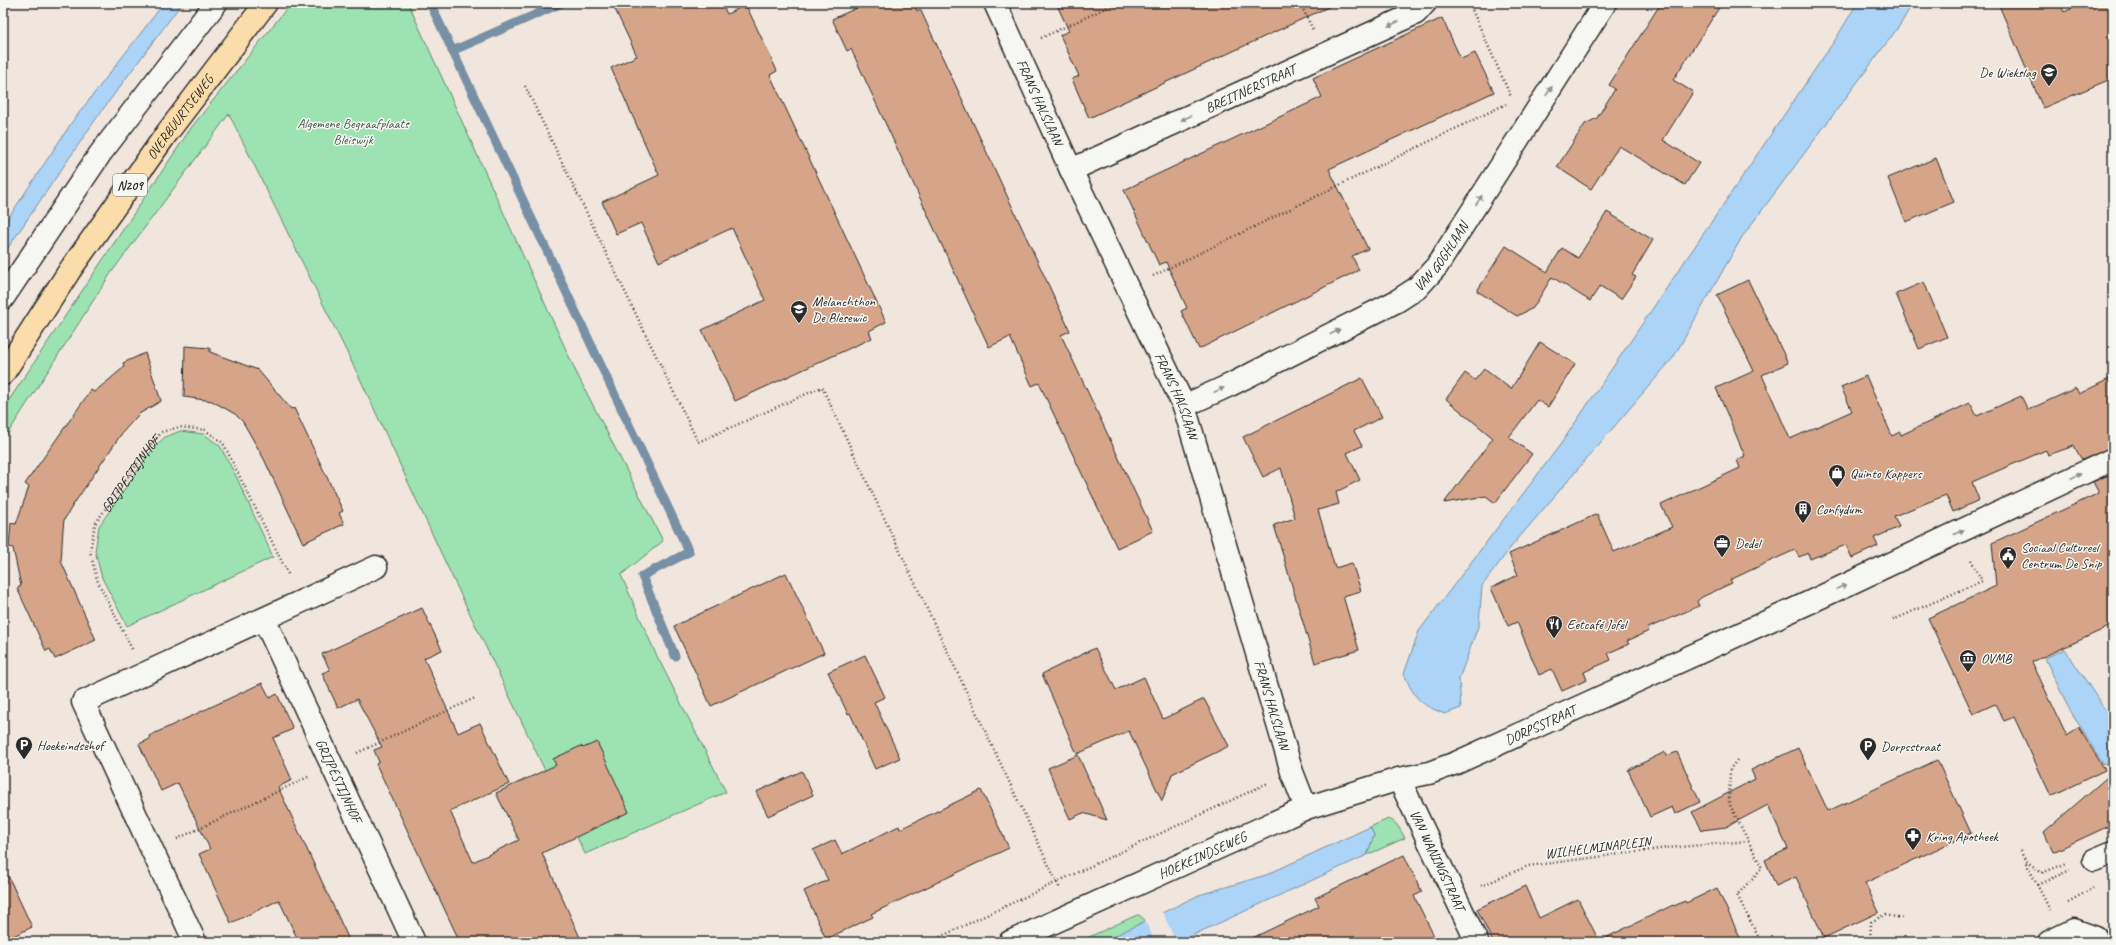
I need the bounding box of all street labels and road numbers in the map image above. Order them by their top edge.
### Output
street label: FRANS HALSLAAN [1013,57,1067,150]
street label: BREITNERSTRAAT [1203,59,1302,117]
street label: OVERBUURTSEWEG [143,70,218,163]
road number: N209 [113,174,147,196]
street label: VAN GOGHLAAN [1410,217,1473,295]
street label: FRANS HALSLAAN [1151,350,1202,443]
street label: GRIJPESTIJNHOF [98,429,166,516]
street label: FRANS HALSLAAN [1251,658,1294,754]
street label: DORPSSTRAAT [1502,700,1582,749]
street label: GRIJPESTIJNHOF [312,736,367,828]
street label: VAN WANINGSTRAAT [1406,807,1470,917]
street label: HOEKEINDSEWEG [1156,827,1251,883]
street label: WILHELMINAPLEIN [1544,832,1654,862]

